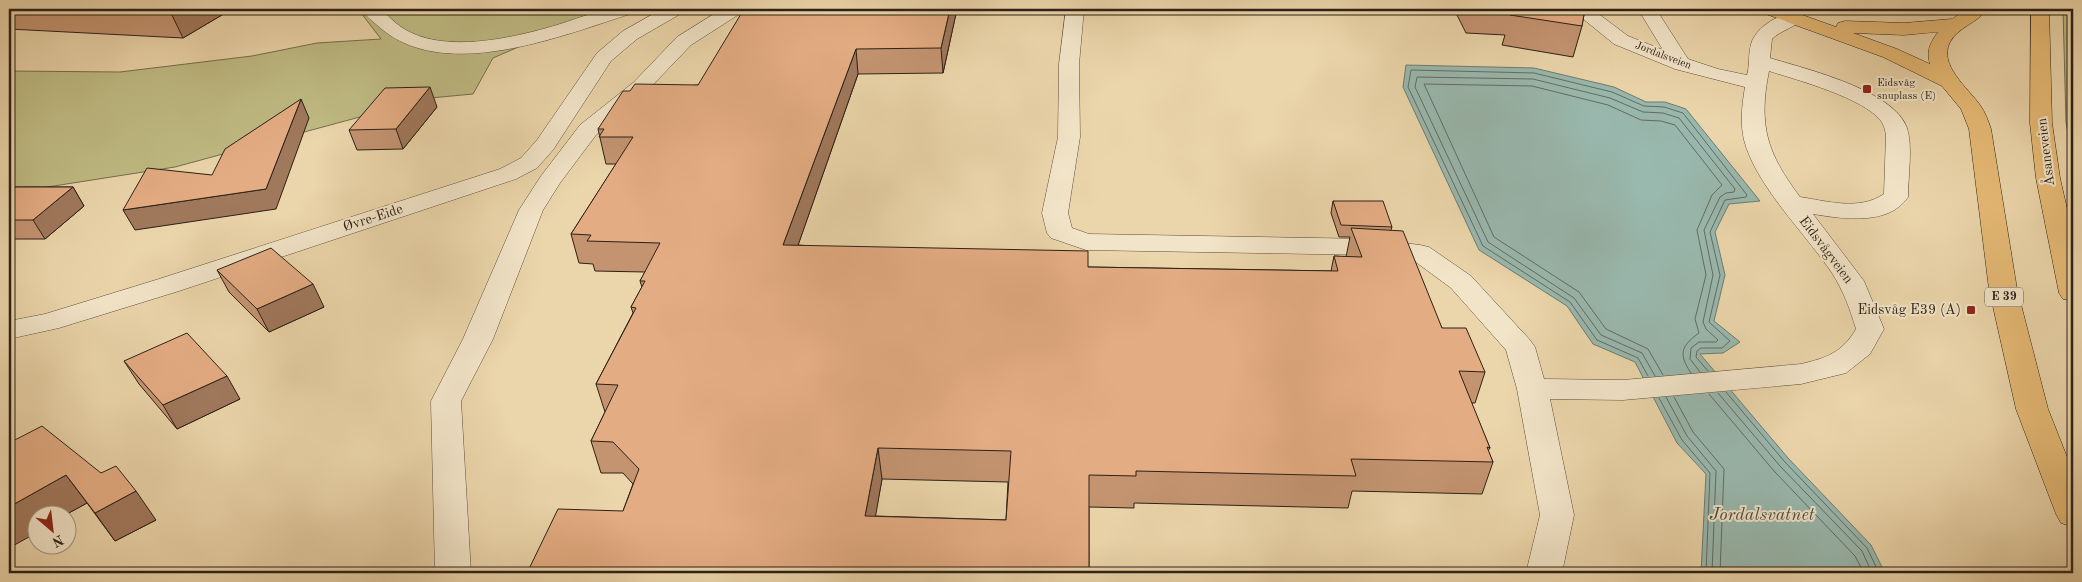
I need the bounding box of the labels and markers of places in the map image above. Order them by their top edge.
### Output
place label: Eidsvåg snuplass (E) [1877,78,1936,102]
marker: Eidsvåg snuplass (E) [1861,83,1873,95]
place label: Eidsvåg E39 (A) [1857,303,1961,317]
marker: Eidsvåg E39 (A) [1965,304,1977,316]

